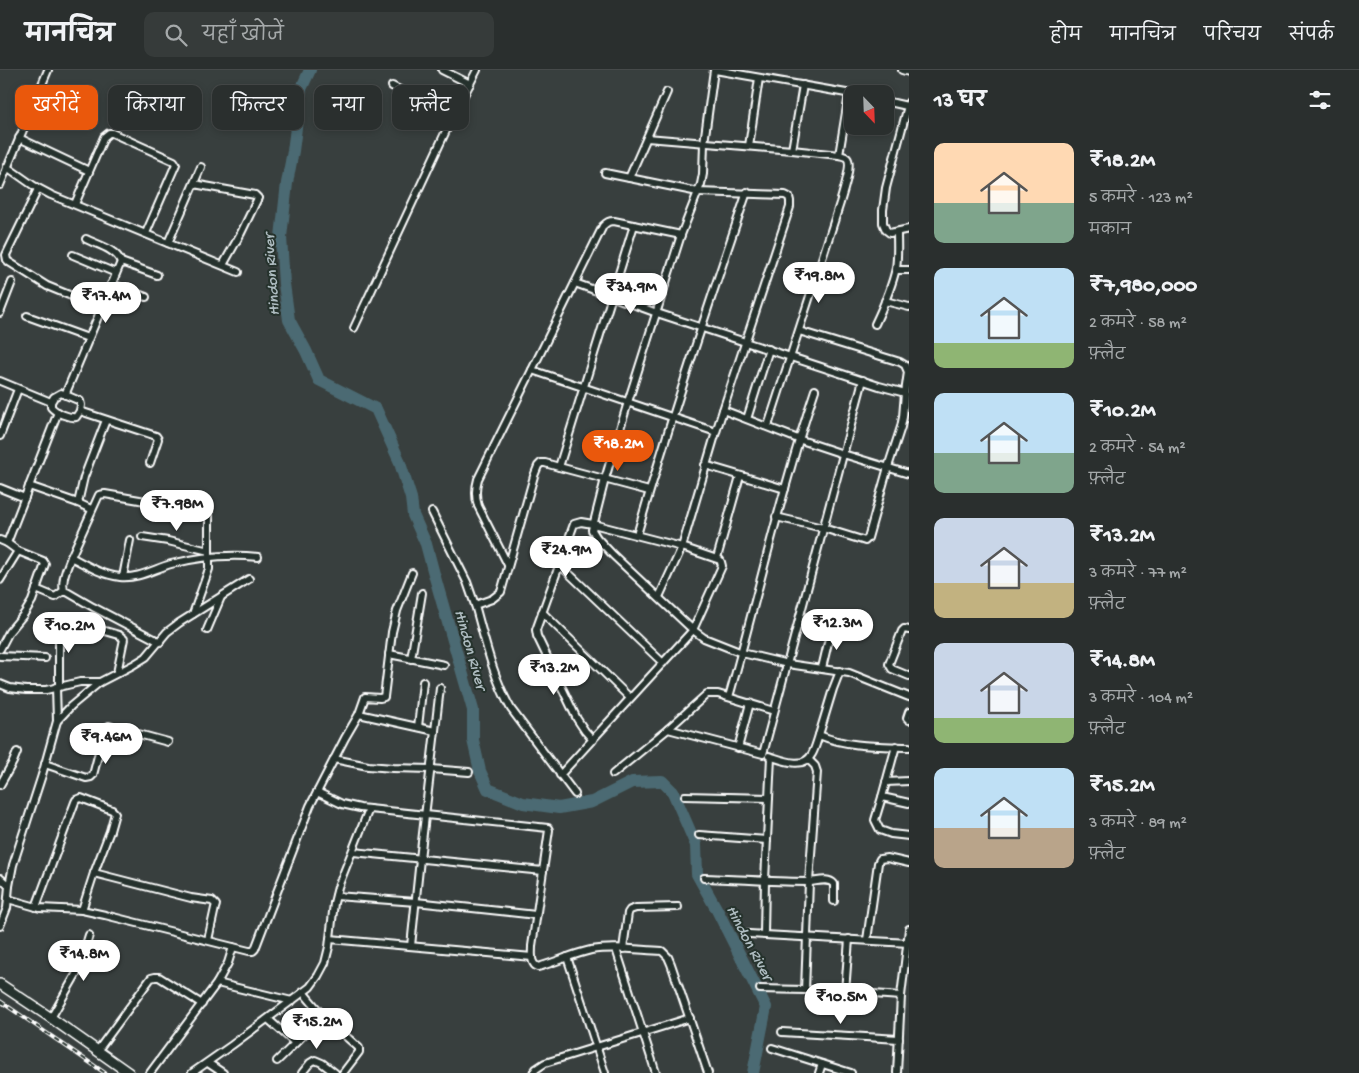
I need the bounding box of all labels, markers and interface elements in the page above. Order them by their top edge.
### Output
search box [144,12,494,57]
icon: search [162,21,190,49]
text: मानचित्र [25,22,114,51]
text: यहाँ खोजें [202,25,284,48]
text: होम [1050,26,1082,47]
text: मानचित्र [1110,26,1176,47]
text: परिचय [1204,26,1261,47]
text: संपर्क [1289,26,1334,47]
chip: खरीदें [15,85,98,130]
chip: किराया [108,85,202,130]
chip: फ़िल्टर [212,85,304,130]
chip: नया [314,85,382,130]
chip: फ़्लैट [392,85,469,130]
north arrow [844,85,894,135]
map controls [844,85,894,135]
icon: filters [1306,86,1334,114]
text: 13 घर [934,90,986,115]
text: ₹18.2M [1089,150,1155,175]
icon: home [974,163,1034,223]
text: 5 कमरे · 123 m² [1089,190,1193,209]
text: मकान [1089,222,1131,241]
water label: Hindon River [261,230,286,316]
pin: ₹19.8M [778,262,860,304]
text: ₹19.8M [794,268,844,287]
pin: ₹34.9M [590,272,672,315]
text: ₹7,980,000 [1089,275,1197,300]
text: ₹34.9M [606,279,657,298]
pin: ₹17.4M [65,282,147,324]
text: ₹17.4M [81,288,131,307]
icon: home [974,288,1034,348]
text: 2 कमरे · 58 m² [1089,315,1187,334]
text: फ़्लैट [1089,347,1125,366]
text: ₹10.2M [1089,400,1155,425]
icon: home [974,413,1034,473]
pin: ₹18.2M [577,430,659,472]
text: ₹18.2M [593,436,643,455]
text: 2 कमरे · 54 m² [1089,440,1186,459]
text: फ़्लैट [1089,472,1125,491]
pin: ₹7.98M [136,490,218,532]
text: ₹7.98M [151,496,203,515]
text: ₹13.2M [1089,525,1154,550]
pin: ₹24.9M [525,536,607,578]
icon: home [974,538,1034,598]
text: ₹24.9M [541,542,591,561]
text: 3 कमरे · 77 m² [1089,565,1187,584]
text: फ़्लैट [1089,597,1125,616]
water label: Hindon River [448,608,490,695]
pin: ₹12.3M [796,608,878,651]
pin: ₹10.2M [28,612,110,654]
text: ₹12.3M [812,615,862,634]
text: ₹10.2M [44,618,94,637]
text: ₹14.8M [1089,650,1155,675]
pin: ₹13.2M [513,654,595,696]
text: ₹13.2M [529,660,579,679]
icon: home [974,663,1034,723]
text: 3 कमरे · 104 m² [1089,690,1193,709]
pin: ₹9.46M [65,722,147,765]
text: फ़्लैट [1089,722,1125,741]
text: ₹9.46M [81,729,131,748]
text: ₹15.2M [1089,775,1154,800]
icon: home [974,788,1034,848]
text: 3 कमरे · 89 m² [1089,815,1187,834]
text: फ़्लैट [1089,847,1125,866]
water label: Hindon River [720,903,777,987]
pin: ₹14.8M [43,940,125,982]
text: ₹14.8M [59,946,109,965]
pin: ₹10.5M [800,982,882,1025]
text: ₹10.5M [815,989,867,1008]
pin: ₹15.2M [276,1008,358,1050]
text: ₹15.2M [292,1014,342,1033]

